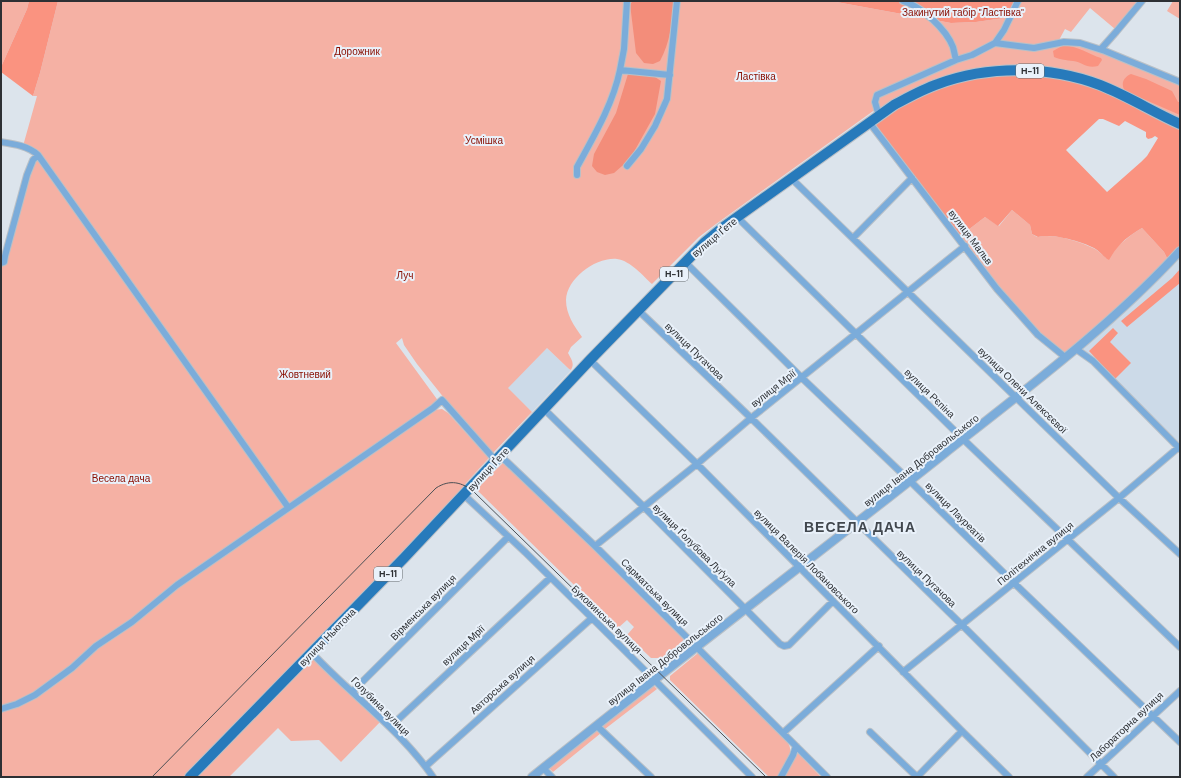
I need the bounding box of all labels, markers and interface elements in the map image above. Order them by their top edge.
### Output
park label: Закинутий табір "Ластівка" [902,6,1024,19]
park label: Дорожник [334,45,380,58]
road number: Н-11 [1016,64,1044,78]
park label: Ластівка [736,70,776,83]
park label: Усмішка [465,134,503,147]
street label: вулиця Мальв [946,207,995,267]
street label: вулиця Ґете [689,214,740,260]
road number: Н-11 [660,267,688,281]
park label: Луч [397,269,413,282]
street label: вулиця Пугачова [662,320,727,383]
street label: вулиця Олени Алексєєвої [975,344,1070,437]
street label: вулиця Рєпіна [902,366,958,421]
street label: вулиця Мрії [748,367,799,410]
park label: Жовтневий [279,368,331,381]
street label: вулиця Івана Добровольського [861,411,982,509]
street label: вулиця Ґете [465,444,512,494]
park label: Весела дача [92,472,151,485]
street label: вулиця Лауреатів [923,479,989,545]
street label: вулиця Ґолубова Луґула [650,501,739,590]
street label: вулиця Валерія Лобановського [751,506,862,617]
district label: ВЕСЕЛА ДАЧА [804,518,916,536]
street label: Політехнічна вулиця [994,519,1076,588]
street label: вулиця Пугачова [894,547,959,610]
street label: Сарматська вулиця [618,556,691,629]
road number: Н-11 [374,567,402,581]
street label: Вірменська вулиця [388,572,459,643]
street label: Буковинська вулиця [569,582,645,656]
street label: вулиця Ньютона [296,605,359,669]
street label: вулиця Івана Добровольського [605,610,726,708]
street label: вулиця Мрії [439,622,488,669]
street label: Авторська вулиця [467,652,537,717]
street label: Голубина вулиця [348,674,413,739]
street label: Лабораторна вулиця [1087,689,1166,764]

